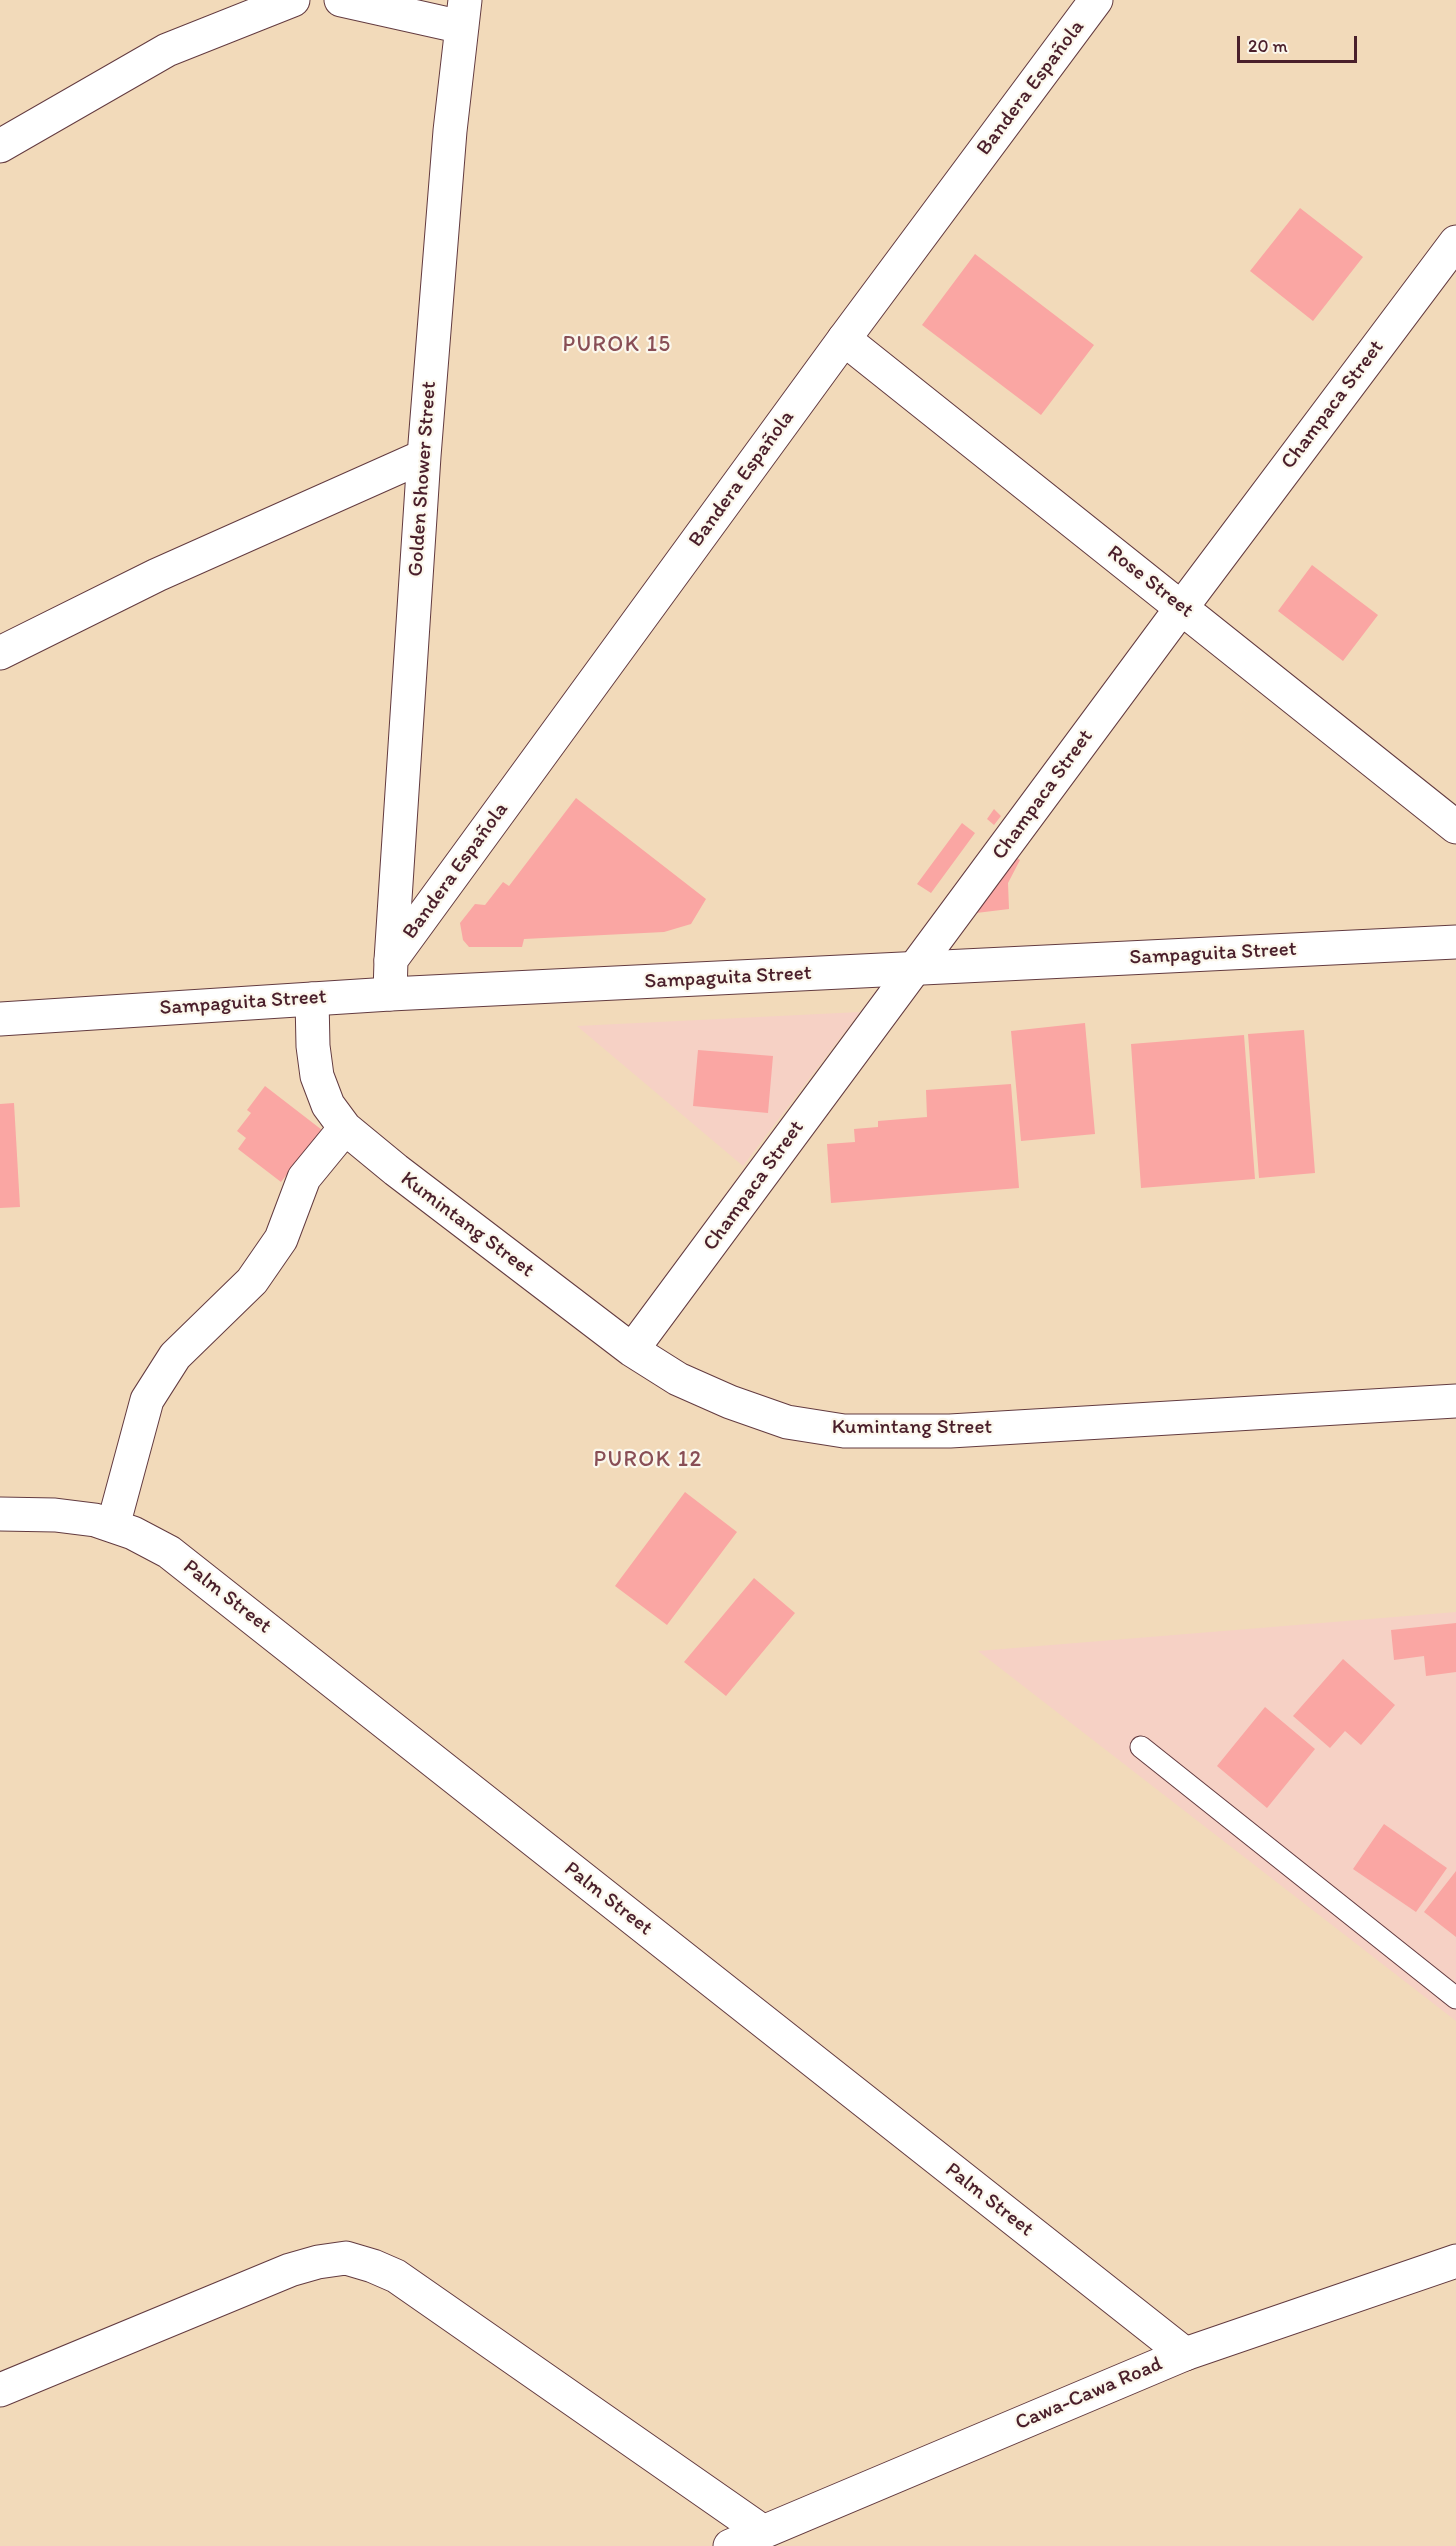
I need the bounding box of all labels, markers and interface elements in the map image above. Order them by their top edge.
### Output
street label: Bandera Española [972,15,1090,161]
scale bar [1240,24,1360,62]
text: 20 m [1248,35,1288,57]
district label: PUROK 15 [562,332,672,358]
street label: Champaca Street [1276,335,1390,475]
street label: Golden Shower Street [404,380,442,578]
street label: Bandera Española [684,406,800,552]
street label: Rose Street [1102,540,1198,624]
street label: Champaca Street [987,725,1099,865]
street label: Bandera Española [398,798,514,944]
street label: Sampaguita Street [1129,937,1297,971]
street label: Sampaguita Street [644,961,812,995]
street label: Sampaguita Street [159,985,327,1021]
street label: Champaca Street [698,1116,810,1256]
street label: Kumintang Street [395,1167,539,1283]
street label: Kumintang Street [832,1415,992,1441]
district label: PUROK 12 [593,1447,703,1473]
street label: Palm Street [178,1555,276,1639]
street label: Palm Street [559,1857,657,1941]
street label: Palm Street [940,2158,1038,2242]
street label: Cawa-Cawa Road [1012,2352,1166,2436]

